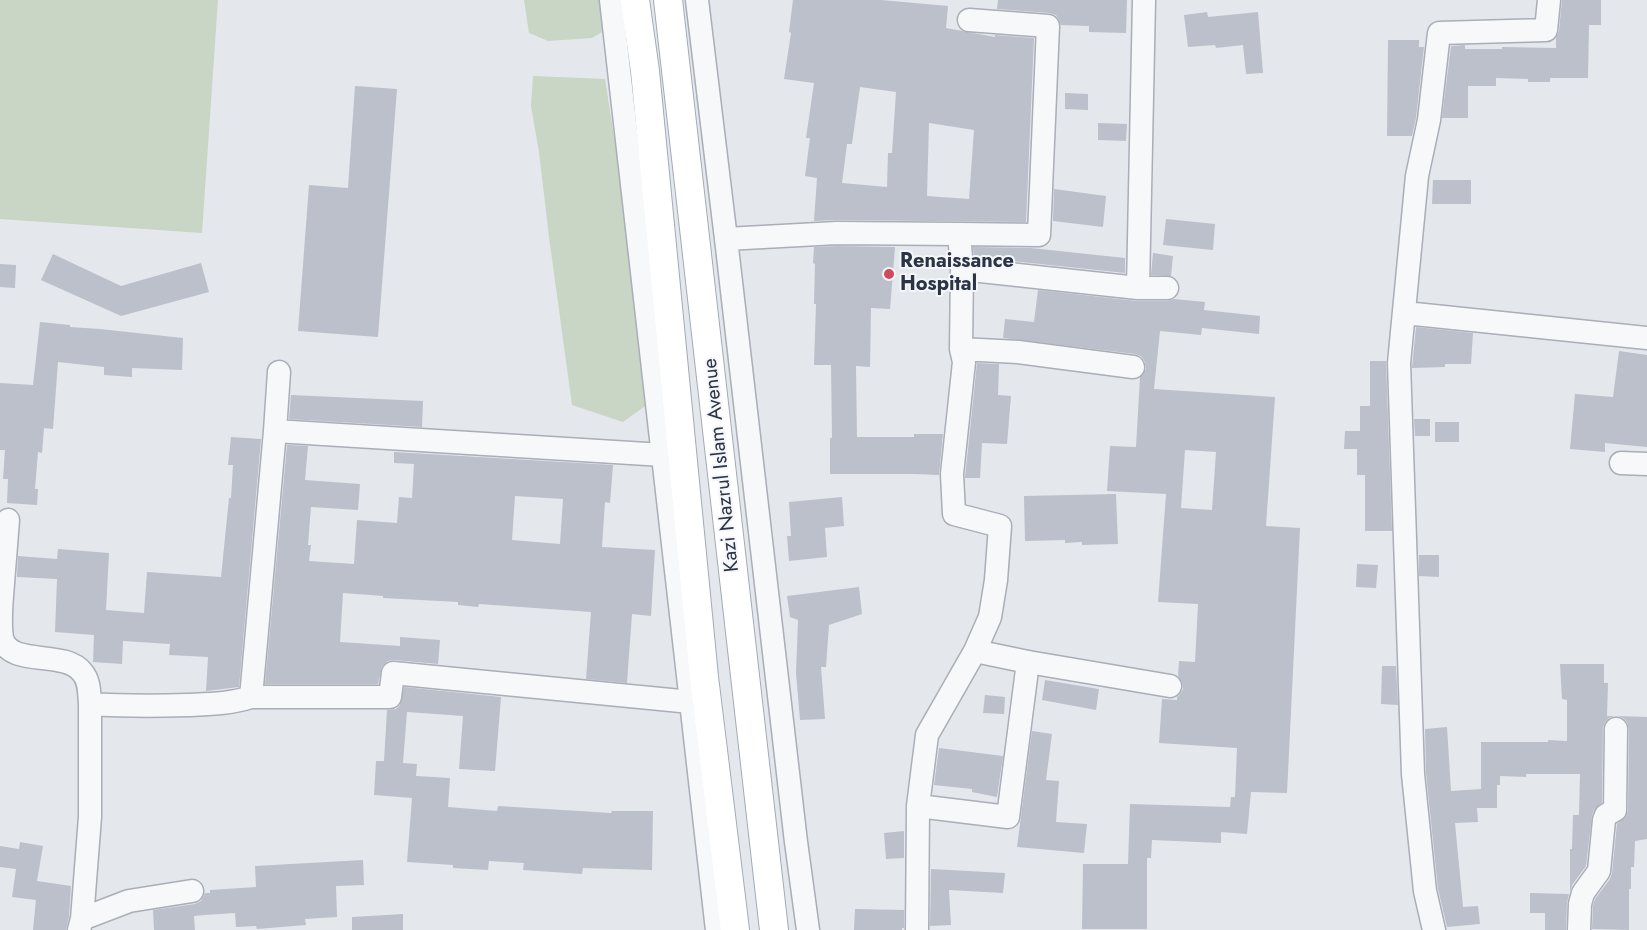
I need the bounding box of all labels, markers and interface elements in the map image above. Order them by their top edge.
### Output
place label: Renaissance Hospital [900,250,1014,297]
marker: Renaissance Hospital [882,267,896,281]
street label: Kazi Nazrul Islam Avenue [699,357,745,573]

